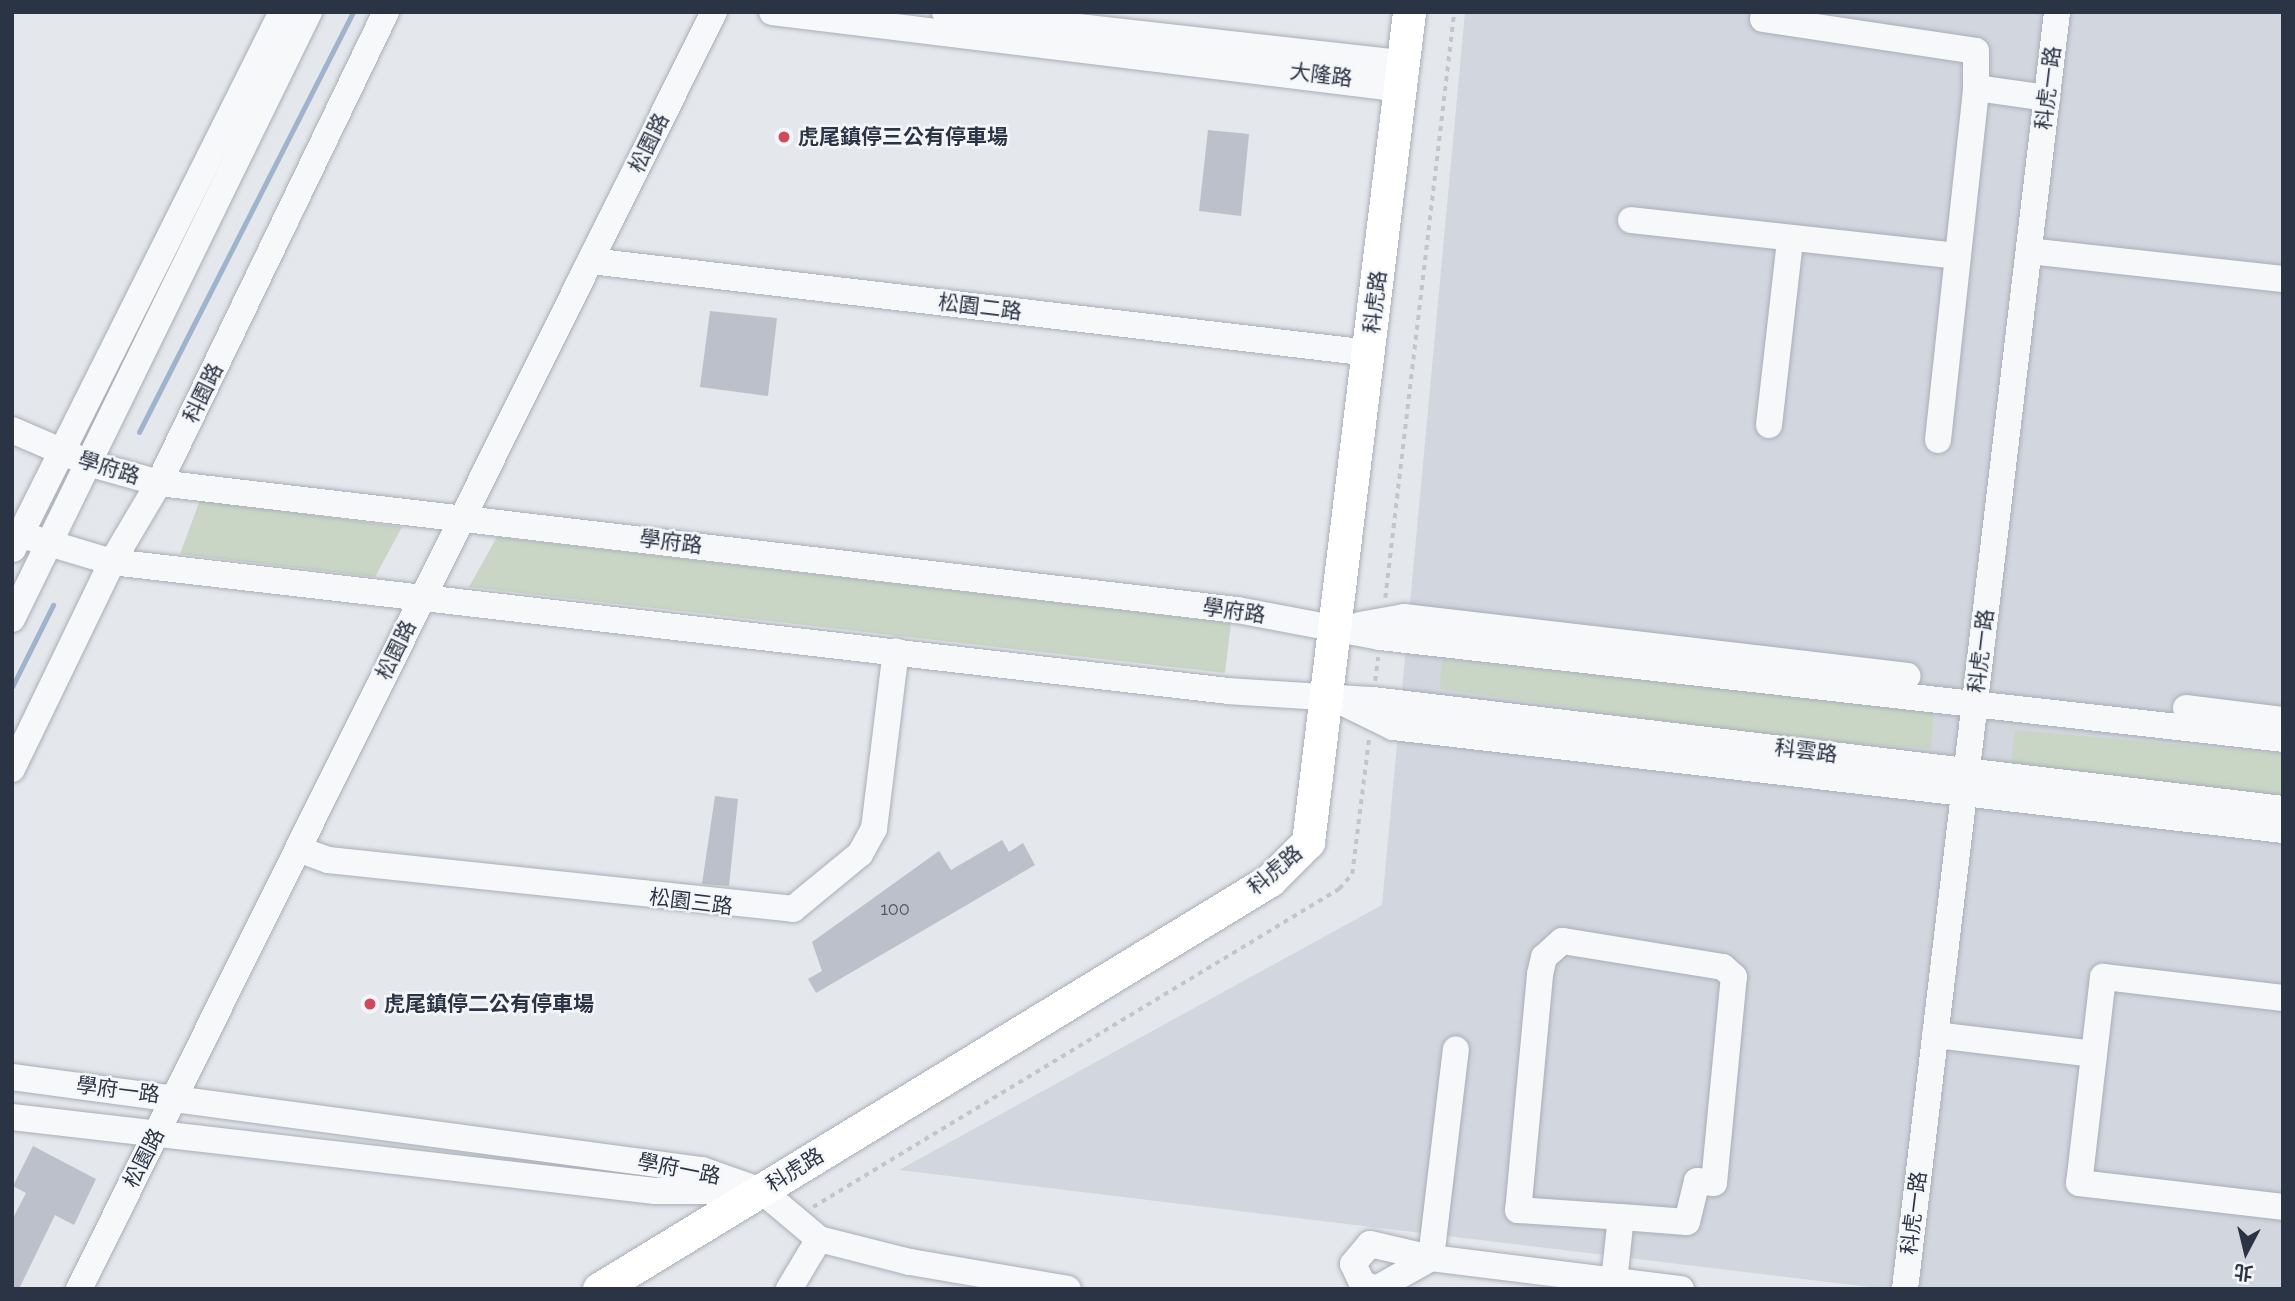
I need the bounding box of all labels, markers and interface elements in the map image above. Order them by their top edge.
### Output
street label: 科虎一路 [2030,45,2066,131]
street label: 大隆路 [1288,59,1354,91]
street label: 松園路 [624,109,674,177]
place label: 虎尾鎮停三公有停車場 [798,124,1008,150]
marker: 虎尾鎮停三公有停車場 [776,129,792,145]
street label: 科虎路 [1359,269,1391,335]
street label: 松園二路 [937,289,1023,325]
street label: 科園路 [178,359,228,427]
street label: 學府路 [75,447,143,489]
street label: 學府路 [638,526,704,558]
street label: 學府路 [1201,594,1267,628]
street label: 科虎一路 [1963,608,1999,694]
street label: 松園路 [371,616,421,684]
street label: 科雲路 [1773,735,1839,767]
street label: 科虎路 [1243,840,1307,900]
street label: 松園三路 [648,884,734,920]
house number: 100 [880,898,910,920]
place label: 虎尾鎮停二公有停車場 [384,991,594,1017]
marker: 虎尾鎮停二公有停車場 [362,996,378,1012]
street label: 學府一路 [75,1072,161,1108]
street label: 松園路 [118,1124,170,1192]
street label: 科虎路 [762,1143,828,1197]
street label: 學府一路 [635,1149,723,1189]
street label: 科虎一路 [1896,1170,1932,1256]
north arrow [2211,1217,2281,1287]
text: 北 [2233,1261,2254,1285]

